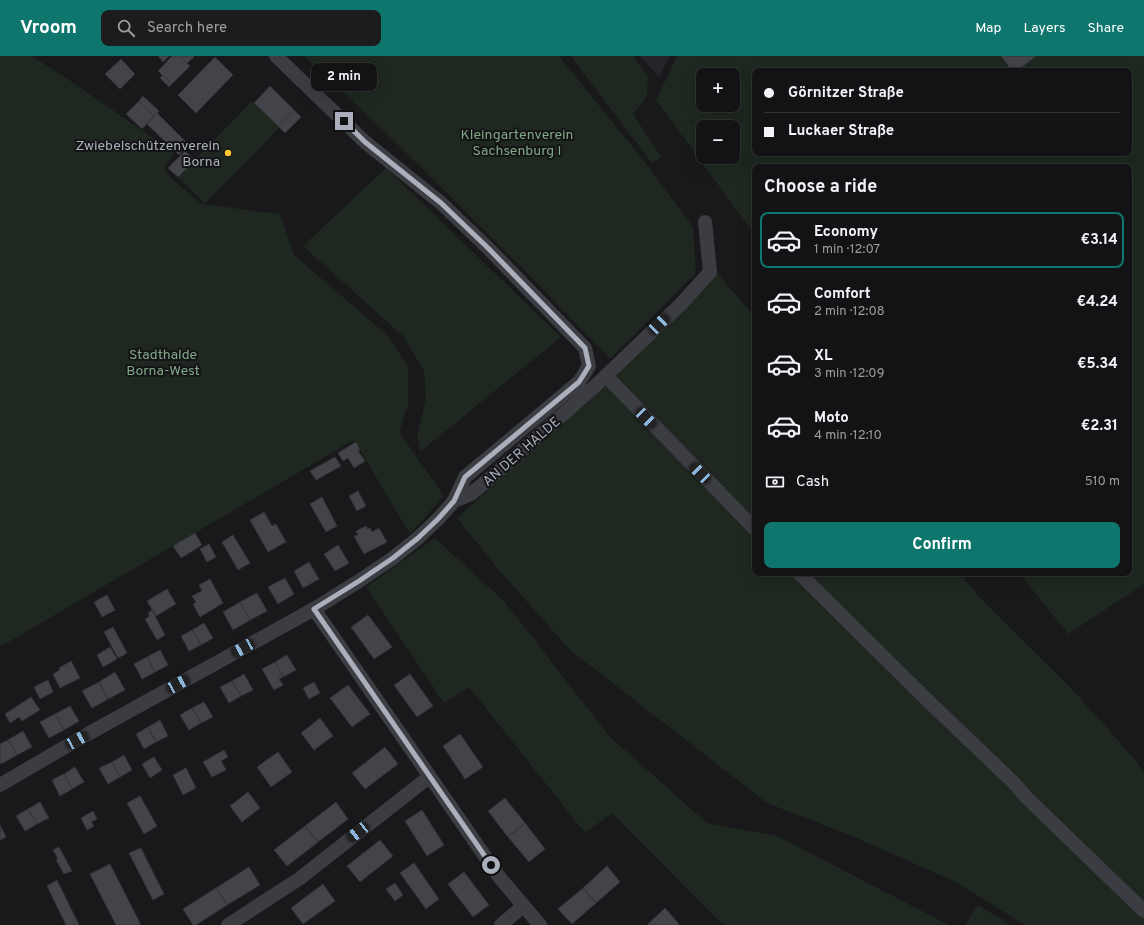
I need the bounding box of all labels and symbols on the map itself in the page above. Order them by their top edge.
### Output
callout: 2 min [311,63,377,91]
route end [335,112,353,130]
park label: Kleingartenverein Sachsenburg I [461,127,573,160]
place label: Zwiebelschützenverein Borna [76,138,220,171]
marker: Zwiebelschützenverein Borna [223,148,233,158]
car [646,311,672,337]
park label: Stadthalde Borna-West [126,347,200,380]
car [633,405,659,431]
street label: AN DER HALDE [480,414,564,490]
car [687,460,713,486]
car [230,637,256,659]
car [165,673,191,695]
car [64,729,90,751]
car [345,820,371,844]
route start [482,856,500,874]

